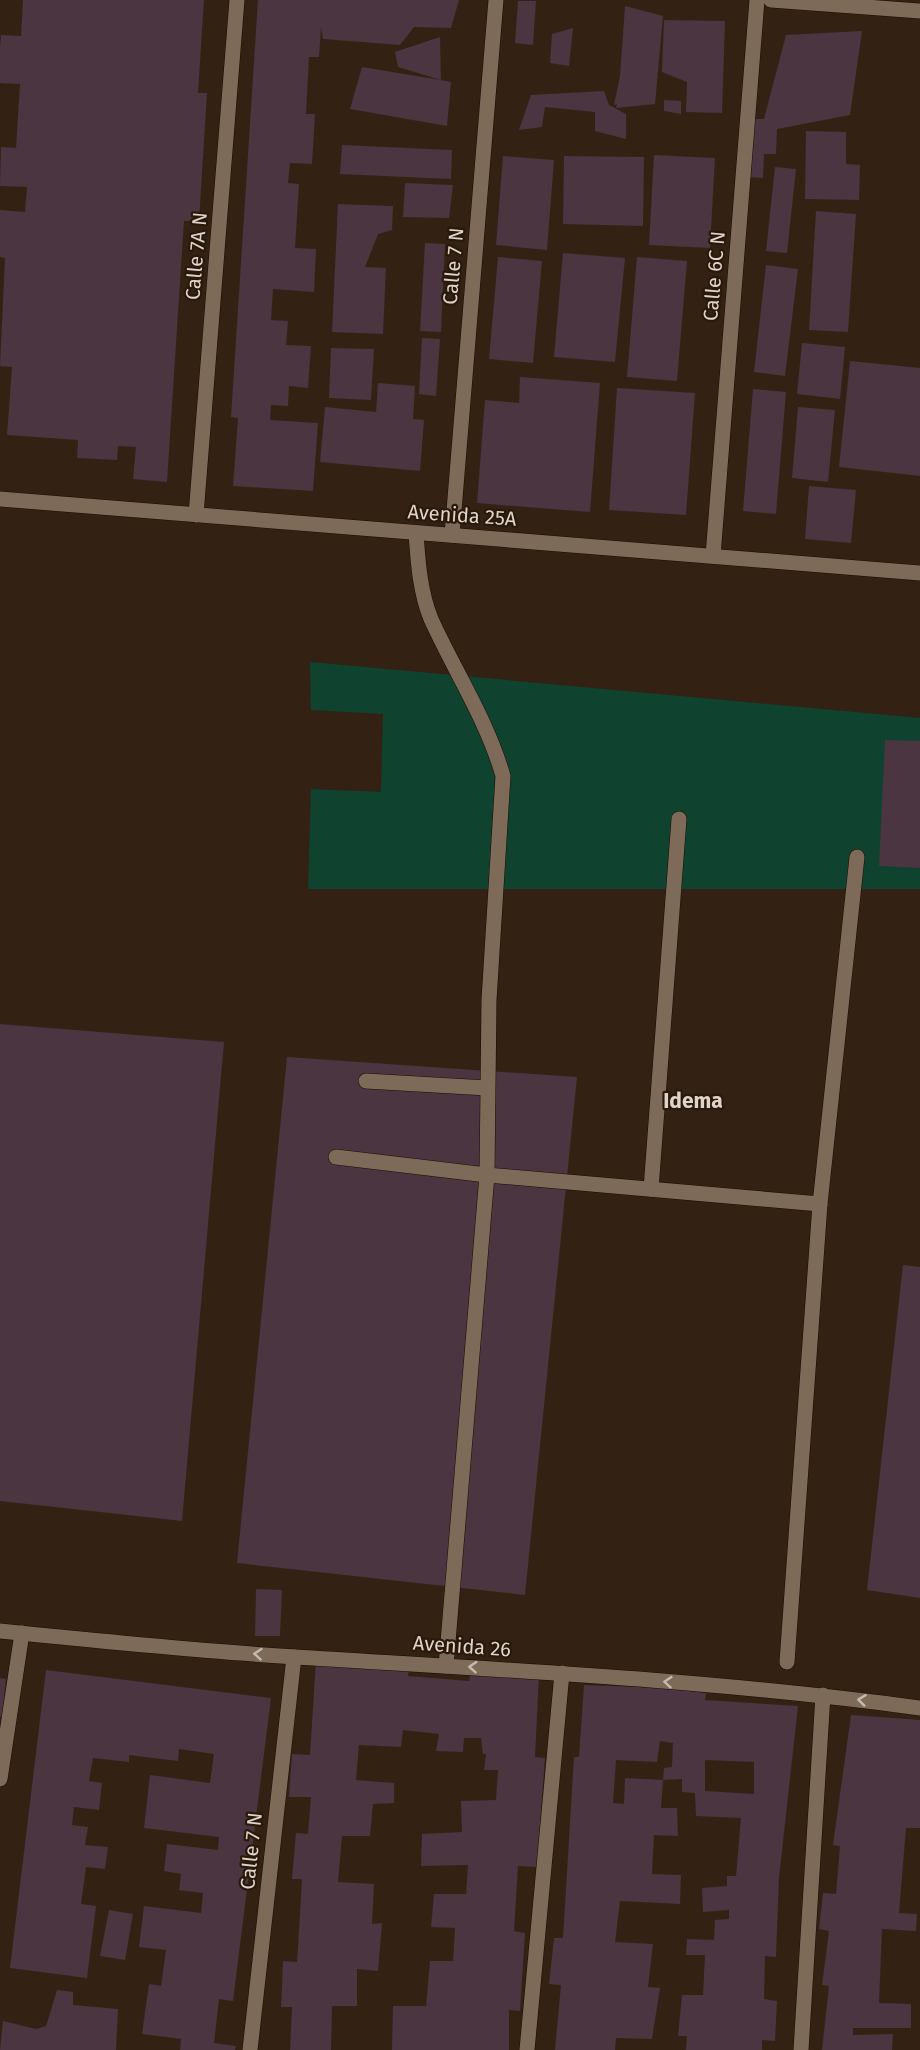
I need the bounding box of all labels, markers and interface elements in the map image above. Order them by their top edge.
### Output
street label: Calle 7A N [180,211,212,301]
street label: Calle 7 N [438,226,468,306]
street label: Calle 6C N [698,230,730,322]
street label: Avenida 25A [407,499,518,531]
district label: Idema [663,1088,723,1114]
street label: Avenida 26 [412,1631,512,1661]
one-way arrow [253,1648,262,1661]
one-way arrow [469,1661,478,1674]
one-way arrow [663,1676,672,1689]
one-way arrow [857,1694,867,1707]
street label: Calle 7 N [235,1811,267,1891]

